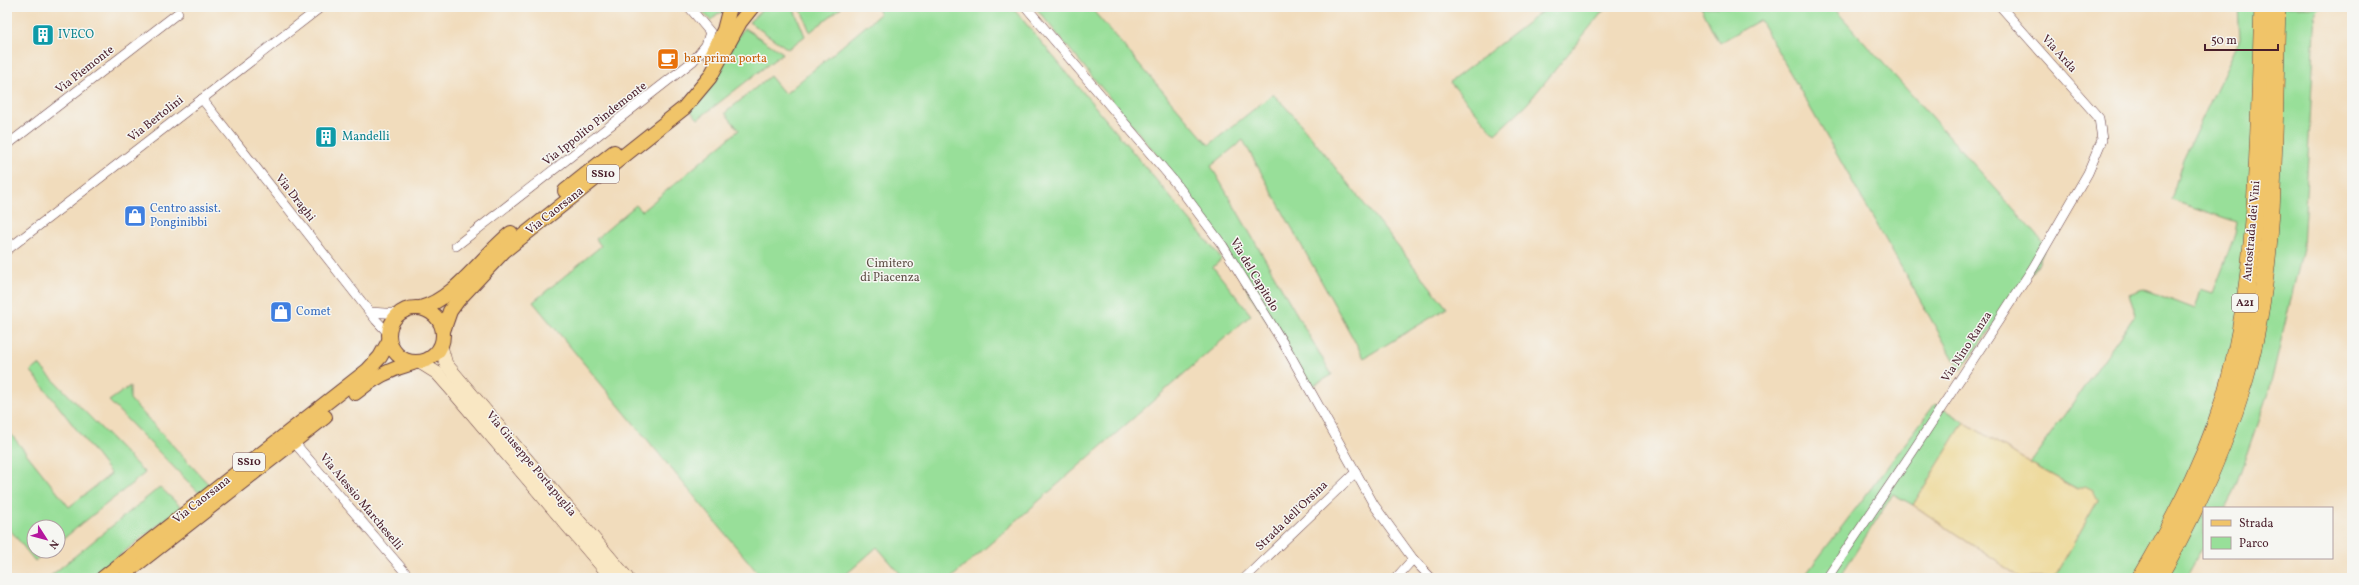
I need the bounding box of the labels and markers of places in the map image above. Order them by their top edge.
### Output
building icon: IVECO [30,22,56,48]
place label: IVECO [58,27,94,43]
cafe icon: bar prima porta [655,46,681,72]
place label: bar prima porta [684,51,767,67]
building icon: Mandelli [313,124,339,150]
place label: Mandelli [342,129,390,145]
place label: Centro assist. Ponginibbi [150,201,221,231]
shop icon: Centro assist. Ponginibbi [122,203,148,229]
shop icon: Comet [268,299,294,325]
place label: Comet [296,304,331,320]

